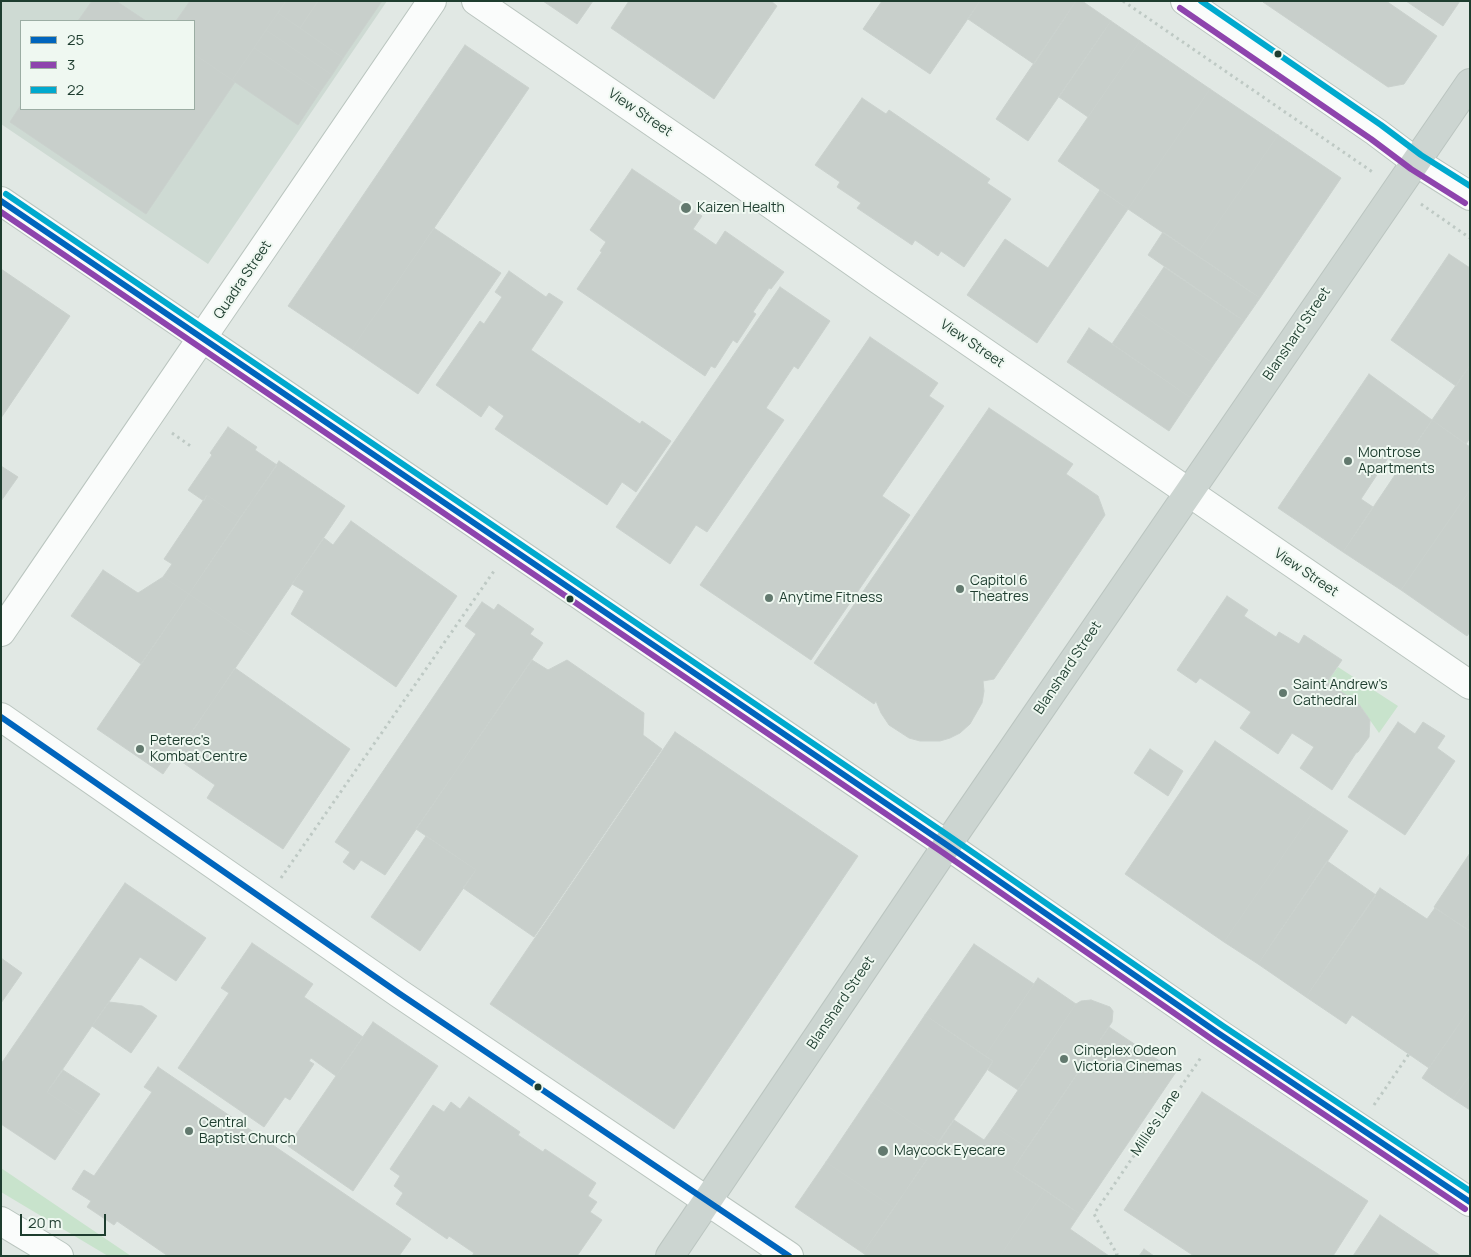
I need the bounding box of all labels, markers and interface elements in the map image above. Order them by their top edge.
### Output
legend [20,20,195,110]
text: 25 [67,29,84,50]
unlabelled marker [1273,49,1283,59]
text: 3 [67,54,75,75]
text: 22 [67,79,84,100]
street label: View Street [605,85,675,141]
place label: Kaizen Health [697,200,785,216]
marker: Kaizen Health [679,201,693,215]
street label: Quadra Street [211,238,275,322]
street label: Blanshard Street [1260,284,1334,384]
street label: View Street [937,316,1007,372]
place label: Montrose Apartments [1358,445,1435,478]
marker: Montrose Apartments [1342,455,1354,467]
street label: View Street [1271,545,1341,601]
place label: Capitol 6 Theatres [970,573,1029,606]
marker: Capitol 6 Theatres [954,583,966,595]
place label: Anytime Fitness [779,590,883,606]
marker: Anytime Fitness [763,592,775,604]
unlabelled marker [565,594,575,604]
street label: Blanshard Street [1031,618,1105,718]
place label: Saint Andrew's Cathedral [1293,677,1388,710]
marker: Saint Andrew's Cathedral [1277,687,1289,699]
place label: Peterec's Kombat Centre [150,733,247,766]
marker: Peterec's Kombat Centre [134,743,146,755]
street label: Blanshard Street [804,953,878,1053]
place label: Cineplex Odeon Victoria Cinemas [1074,1043,1182,1076]
marker: Cineplex Odeon Victoria Cinemas [1058,1053,1070,1065]
unlabelled marker [533,1082,543,1092]
street label: Millie's Lane [1128,1087,1184,1159]
place label: Central Baptist Church [199,1115,296,1148]
marker: Central Baptist Church [183,1125,195,1137]
place label: Maycock Eyecare [894,1143,1005,1159]
marker: Maycock Eyecare [876,1144,890,1158]
scale bar [22,1204,109,1236]
text: 20 m [28,1212,61,1233]

